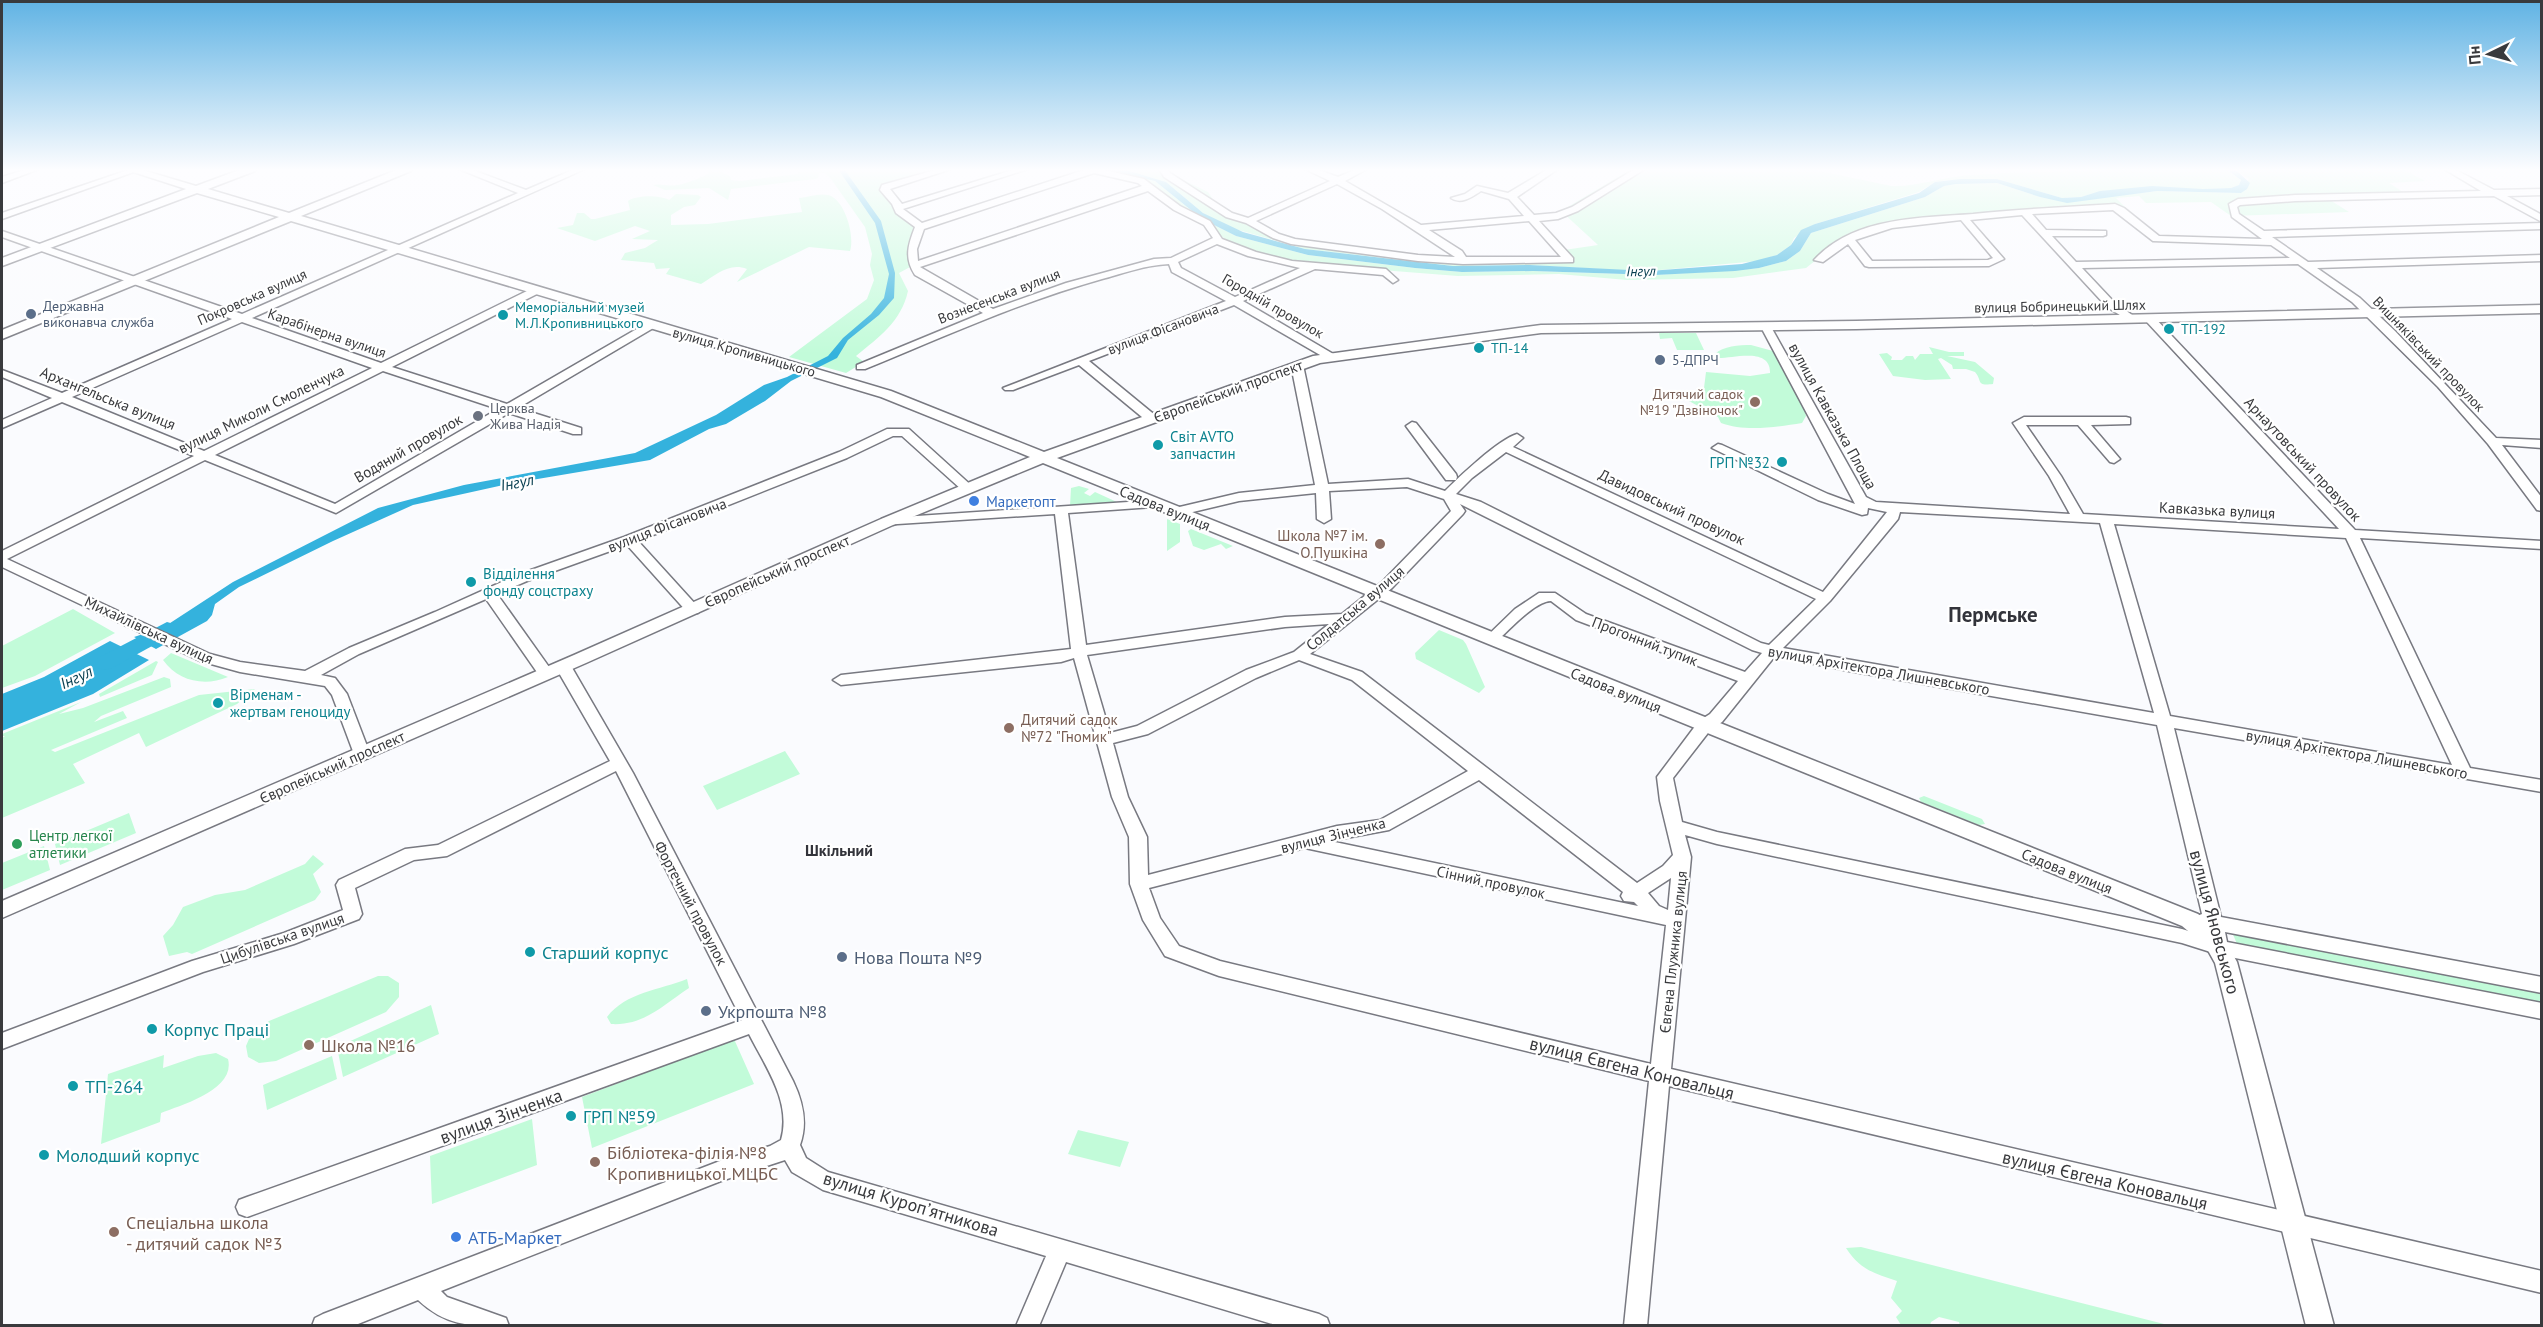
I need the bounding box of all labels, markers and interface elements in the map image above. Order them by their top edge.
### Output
north arrow [2459,24,2519,84]
text: Пн [2463,45,2485,66]
water label: Інгул [1626,262,1656,280]
street label: Вознесенська вулиця [935,264,1063,328]
street label: Покровська вулиця [194,265,310,329]
street label: Городній провулок [1219,270,1327,343]
street label: Вишняківський провулок [2369,293,2489,416]
street label: вулиця Бобринецький Шлях [1974,296,2146,316]
place label: Державна виконавча служба [43,297,154,331]
place label: Меморіальний музей М.Л.Кропивницького [515,298,645,332]
street label: вулиця Фісановича [1105,300,1221,358]
street label: Карабінерна вулиця [265,304,389,362]
marker: Державна виконавча служба [24,307,38,321]
marker: Меморіальний музей М.Л.Кропивницького [496,308,510,322]
place label: ТП-192 [2181,320,2226,338]
marker: ТП-192 [2162,322,2176,336]
street label: вулиця Кропивницького [671,323,817,381]
place label: ТП-14 [1491,339,1529,357]
street label: вулиця Кавказька Площа [1785,339,1881,493]
marker: ТП-14 [1472,341,1486,355]
place label: 5-ДПРЧ [1672,351,1719,369]
marker: 5-ДПРЧ [1653,353,1667,367]
street label: Європейський проспект [1151,355,1305,427]
street label: вулиця Миколи Смоленчука [175,360,347,458]
street label: Архангельська вулиця [37,362,179,434]
place label: Дитячий садок №19 "Дзвіночок" [1640,385,1743,419]
street label: Арнаутовський провулок [2240,393,2366,526]
marker: Дитячий садок №19 "Дзвіночок" [1748,395,1762,409]
place label: Церква Жива Надія [489,399,561,433]
street label: Водяний провулок [351,409,466,487]
marker: Церква Жива Надія [471,409,485,423]
place label: Світ AVTO запчастин [1170,427,1236,463]
marker: Світ AVTO запчастин [1151,438,1165,452]
place label: ГРП №32 [1709,453,1770,472]
marker: ГРП №32 [1775,455,1789,469]
street label: Давидовський провулок [1596,465,1749,550]
water label: Інгул [498,469,536,495]
street label: Садова вулиця [1117,481,1213,535]
place label: Маркетопт [986,492,1056,511]
street label: вулиця Фісановича [605,494,729,556]
marker: Маркетопт [967,494,981,508]
street label: Кавказька вулиця [2158,497,2276,523]
place label: Школа №7 ім. О.Пушкіна [1277,526,1368,562]
street label: Європейський проспект [701,530,853,612]
marker: Школа №7 ім. О.Пушкіна [1373,537,1387,551]
street label: Солдатська вулиця [1302,561,1408,655]
place label: Відділення фонду соцстраху [483,564,593,600]
marker: Відділення фонду соцстраху [464,575,478,589]
street label: Михайлівська вулиця [81,592,217,668]
district label: Пермське [1948,601,2038,628]
street label: Прогонний тупик [1589,612,1701,670]
street label: вулиця Архітектора Лишневського [1767,641,1991,699]
water label: Інгул [56,661,96,693]
street label: Садова вулиця [1568,663,1664,717]
place label: Вірменам - жертвам геноциду [230,685,350,721]
marker: Вірменам - жертвам геноциду [211,696,225,710]
place label: Дитячий садок №72 "Гномик" [1021,710,1118,746]
marker: Дитячий садок №72 "Гномик" [1002,721,1016,735]
street label: вулиця Архітектора Лишневського [2245,725,2469,783]
street label: Європейський проспект [256,726,408,808]
street label: вулиця Зінченка [1279,813,1387,857]
place label: Центр легкої атлетики [29,826,113,862]
marker: Центр легкої атлетики [10,837,24,851]
street label: Фортечний провулок [650,838,732,969]
district label: Шкільний [805,840,873,860]
street label: Садова вулиця [2019,844,2115,898]
street label: вулиця Яновського [2185,847,2245,997]
street label: Сінний провулок [1435,861,1548,903]
street label: Євгена Плужника вулиця [1655,870,1691,1034]
street label: Цибулівська вулиця [218,908,346,968]
place label: Старший корпус [542,941,669,964]
marker: Старший корпус [523,945,537,959]
place label: Нова Пошта №9 [854,946,982,969]
marker: Нова Пошта №9 [835,950,849,964]
place label: Укрпошта №8 [718,1000,827,1023]
marker: Укрпошта №8 [699,1004,713,1018]
place label: Корпус Праці [164,1018,269,1041]
marker: Корпус Праці [145,1022,159,1036]
street label: вулиця Євгена Коновальця [1527,1031,1737,1105]
place label: Школа №16 [321,1034,416,1057]
marker: Школа №16 [302,1038,316,1052]
place label: ТП-264 [85,1075,143,1098]
marker: ТП-264 [66,1079,80,1093]
street label: вулиця Зінченка [437,1083,565,1149]
place label: ГРП №59 [583,1105,656,1128]
marker: ГРП №59 [564,1109,578,1123]
place label: Бібліотека-філія №8 Кропивницької МЦБС [607,1141,778,1185]
place label: Молодший корпус [56,1144,200,1167]
street label: вулиця Євгена Коновальця [2000,1145,2210,1215]
marker: Молодший корпус [37,1148,51,1162]
marker: Бібліотека-філія №8 Кропивницької МЦБС [588,1155,602,1169]
street label: вулиця Куропʼятникова [820,1166,1002,1242]
place label: Спеціальна школа - дитячий садок №3 [126,1211,282,1255]
marker: Спеціальна школа - дитячий садок №3 [107,1225,121,1239]
place label: АТБ-Маркет [468,1226,562,1249]
marker: АТБ-Маркет [449,1230,463,1244]

